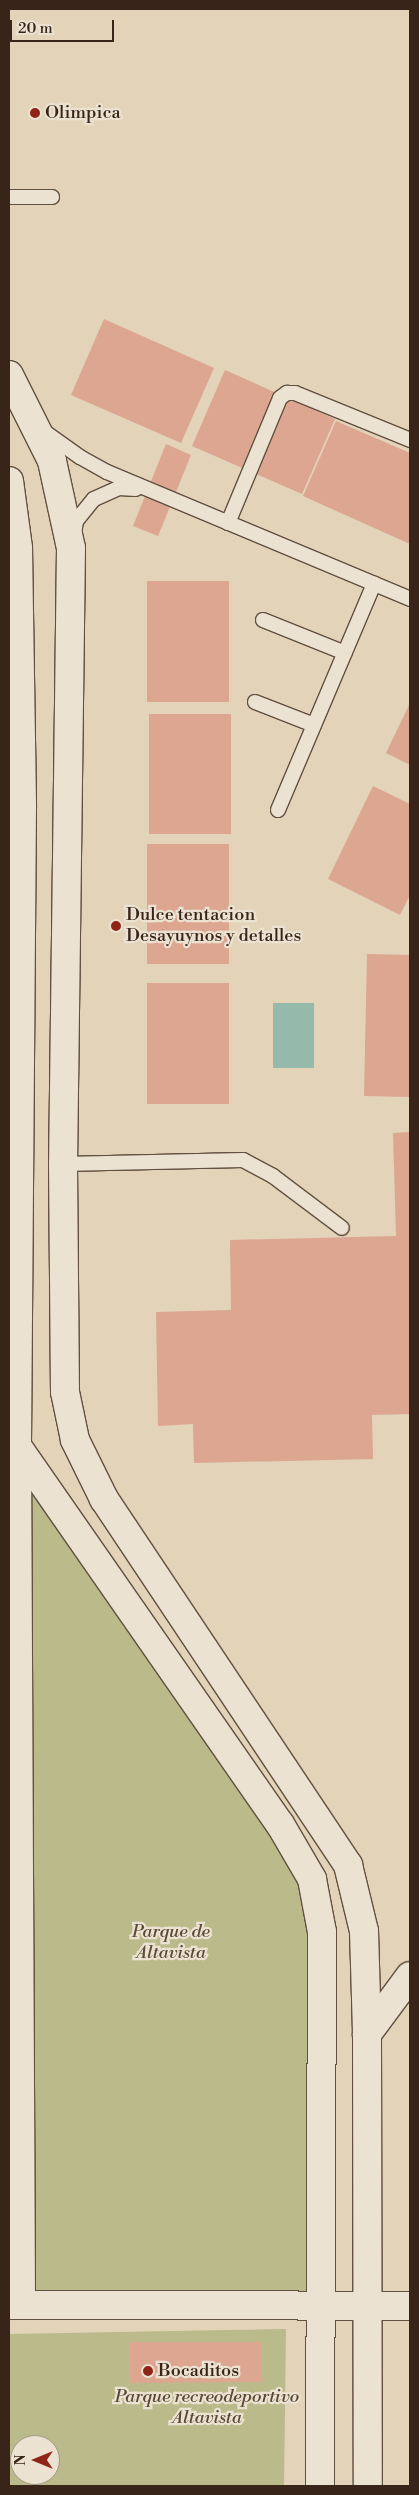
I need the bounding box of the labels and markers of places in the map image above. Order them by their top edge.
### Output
place label: Olimpica [45,102,121,124]
marker: Olimpica [29,107,41,119]
place label: Dulce tentacion Desayuynos y detalles [126,905,301,948]
marker: Dulce tentacion Desayuynos y detalles [110,920,122,932]
place label: Bocaditos [158,2360,239,2382]
marker: Bocaditos [142,2365,154,2377]

